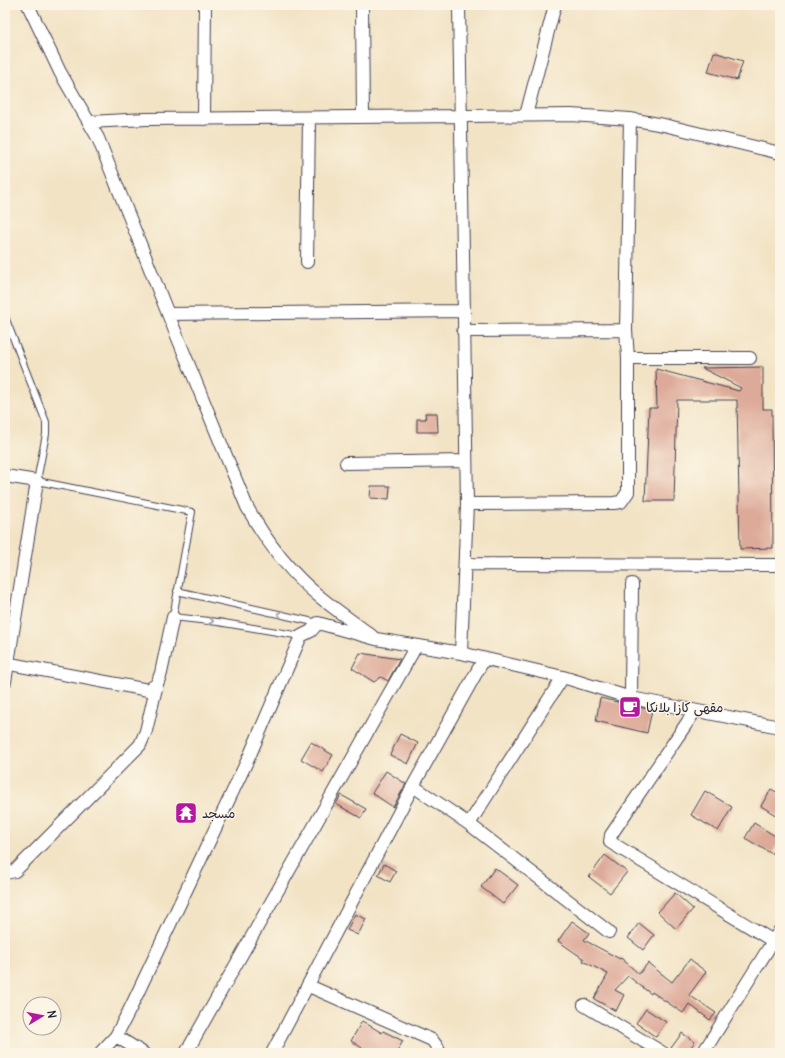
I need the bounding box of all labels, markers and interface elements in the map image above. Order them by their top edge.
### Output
one-way arrow [277,610,284,618]
one-way arrow [208,616,214,625]
cafe icon: مقهى كازا بلانكا [617,694,643,720]
place label: مقهى كازا بلانكا [646,699,723,717]
temple icon: مسجد [173,800,199,826]
place label: مسجد [202,805,235,822]
north arrow [22,996,62,1036]
text: N [44,1009,59,1019]

